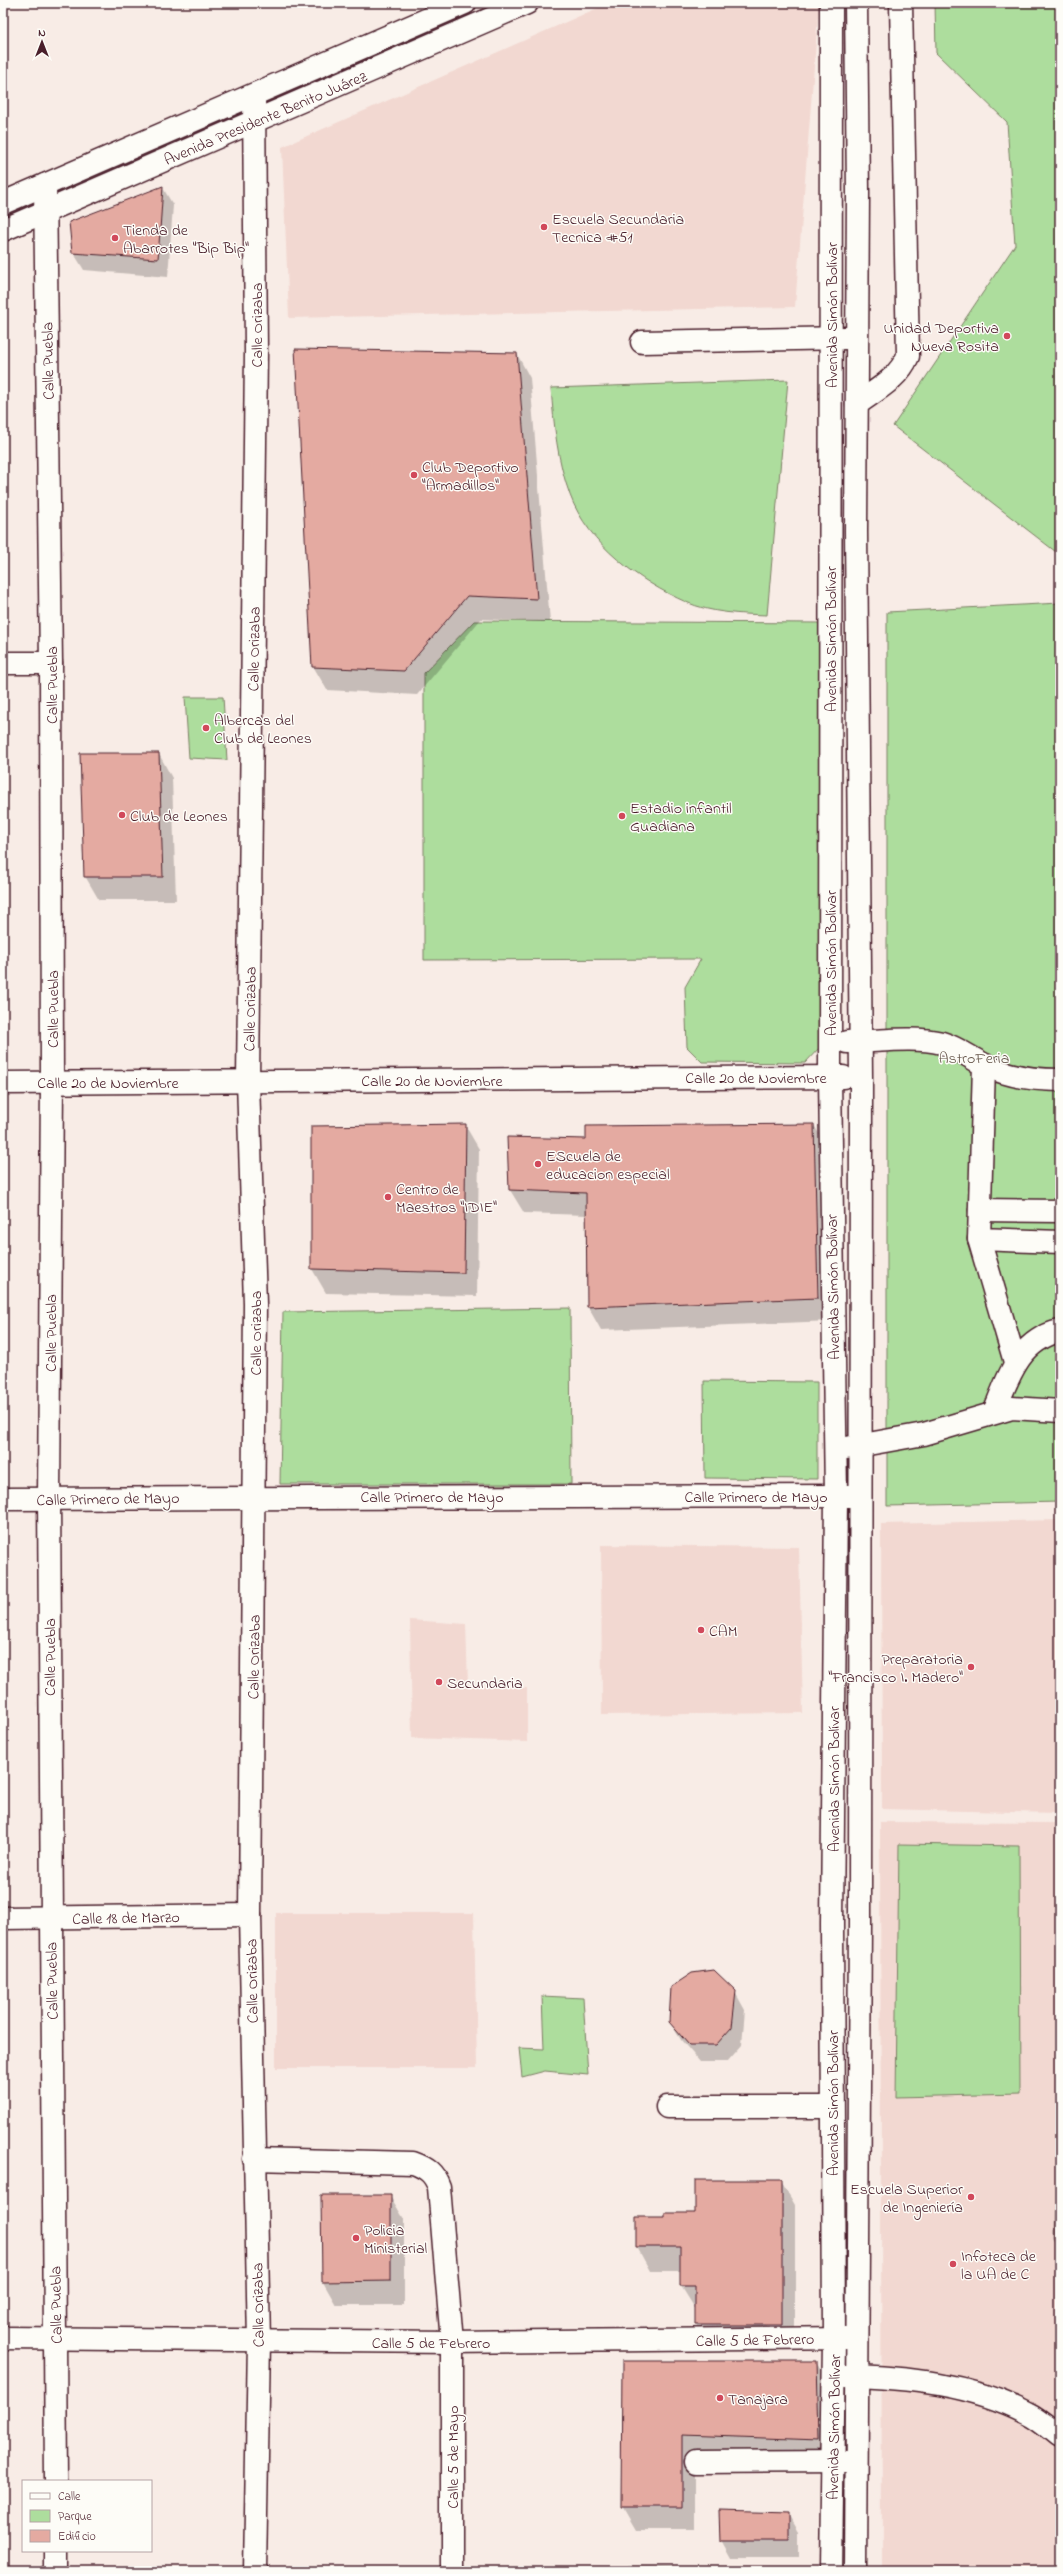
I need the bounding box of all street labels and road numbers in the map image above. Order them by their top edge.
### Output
street label: Avenida Presidente Benito Juárez [161,65,371,173]
street label: Avenida Simón Bolívar [821,242,845,388]
street label: Calle Orizaba [246,283,270,367]
street label: Calle Puebla [36,322,62,400]
street label: Avenida Simón Bolívar [820,566,844,712]
street label: Calle Orizaba [242,606,268,692]
street label: Calle Puebla [41,646,65,724]
street label: Avenida Simón Bolívar [820,890,844,1036]
street label: Calle Orizaba [238,966,264,1052]
street label: Calle Puebla [42,970,66,1048]
street label: Calle 20 de Noviembre [685,1067,827,1091]
street label: Calle 20 de Noviembre [361,1070,503,1094]
street label: Calle 20 de Noviembre [37,1072,179,1096]
street label: Avenida Simón Bolívar [821,1214,847,1360]
street label: Calle Orizaba [245,1291,269,1375]
street label: Calle Puebla [40,1294,64,1372]
street label: Calle Primero de Mayo [360,1486,504,1510]
street label: Calle Primero de Mayo [684,1486,828,1510]
street label: Calle Primero de Mayo [36,1487,180,1513]
street label: Calle Orizaba [242,1614,268,1700]
street label: Calle Puebla [39,1618,63,1696]
street label: Avenida Simón Bolívar [823,1706,847,1852]
street label: Calle 18 de Marzo [72,1906,180,1932]
street label: Calle Orizaba [240,1938,266,2024]
street label: Calle Puebla [40,1942,66,2020]
street label: Avenida Simón Bolívar [822,2030,846,2176]
street label: Calle Orizaba [246,2262,272,2348]
street label: Calle Puebla [44,2266,70,2344]
street label: Calle 5 de Febrero [695,2328,815,2354]
street label: Calle 5 de Febrero [372,2332,490,2356]
street label: Avenida Simón Bolívar [822,2354,848,2500]
street label: Calle 5 de Mayo [442,2405,466,2509]

